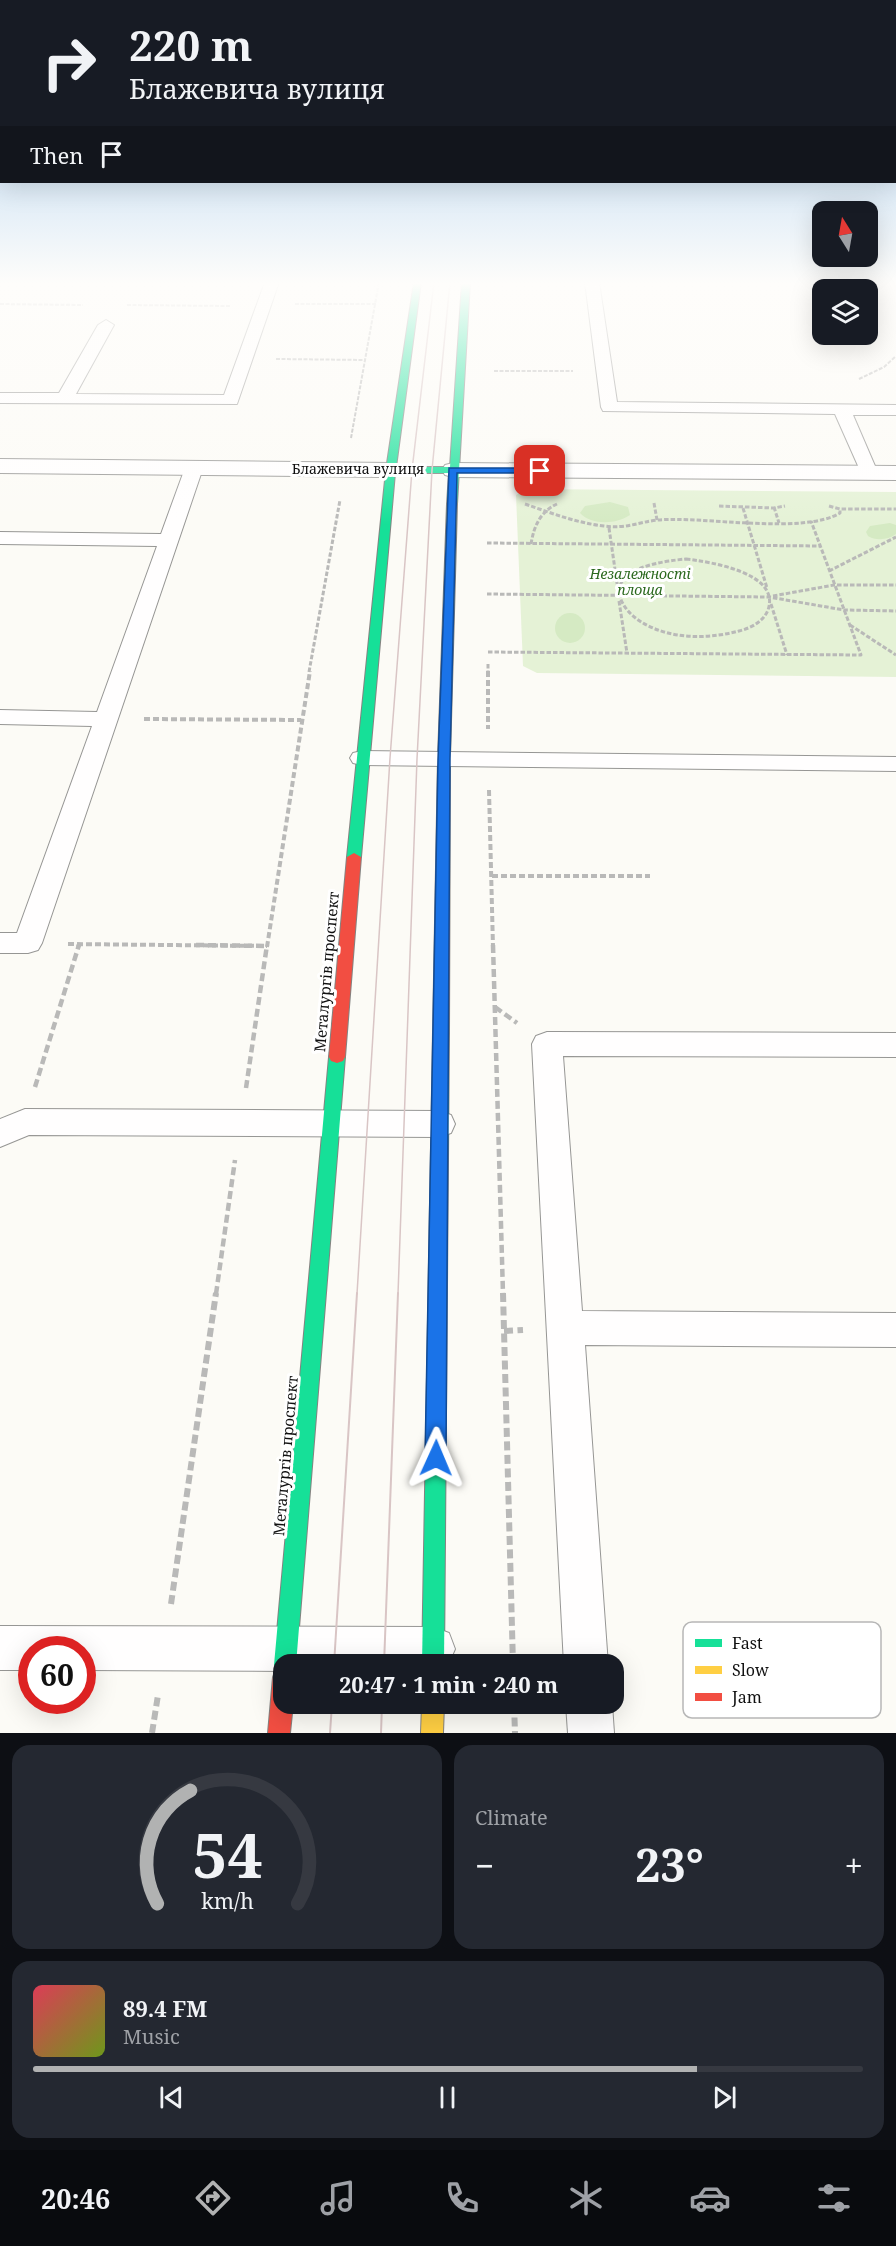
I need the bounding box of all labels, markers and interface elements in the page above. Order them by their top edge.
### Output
text: 220 m [129,16,253,73]
icon: right [30,24,108,102]
text: Блажевича вулиця [129,70,385,107]
icon: arrive [95,138,128,171]
text: Then [30,140,83,170]
north arrow [812,201,878,267]
map controls [812,201,878,345]
button: layers [812,279,878,345]
pin [514,445,565,496]
icon: arrive [523,454,556,487]
street label: Блажевича вулиця [292,459,424,478]
park label: Незалежності площа [588,564,691,599]
street label: Металургів проспект [309,891,343,1053]
street label: Металургів проспект [268,1375,302,1537]
position arrow [404,1426,468,1490]
legend [683,1622,881,1718]
text: Fast [732,1632,763,1654]
speed limit sign: 60 [18,1636,96,1714]
text: Slow [732,1659,769,1681]
text: 20:47 · 1 min · 240 m [339,1669,558,1699]
text: Jam [731,1686,762,1708]
text: Climate [475,1804,548,1831]
text: 54 [192,1811,262,1896]
text: 23° [635,1834,704,1895]
text: − [475,1843,494,1888]
text: + [845,1843,863,1888]
text: km/h [201,1886,254,1915]
text: 89.4 FM [123,1993,207,2023]
text: Music [123,2023,180,2050]
icon: previous [155,2081,188,2114]
icon: pause [431,2081,464,2114]
icon: next [708,2081,741,2114]
icon: directions [192,2177,234,2219]
icon: music [317,2177,359,2219]
icon: phone [441,2177,483,2219]
icon: climate [565,2177,607,2219]
icon: car [689,2177,731,2219]
icon: filters [813,2177,855,2219]
text: 20:46 [41,2180,110,2217]

